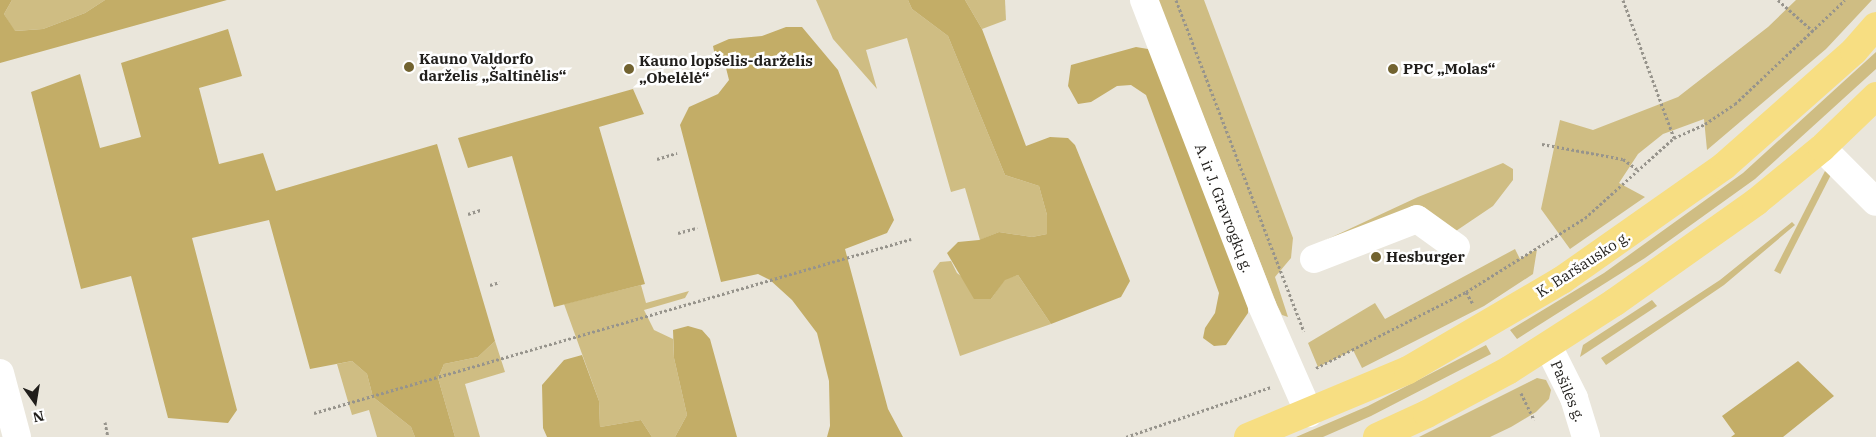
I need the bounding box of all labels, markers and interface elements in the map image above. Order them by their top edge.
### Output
place label: Kauno Valdorfo darželis „Šaltinėlis“ [419,49,566,84]
place label: Kauno lopšelis-darželis „Obelėlė“ [639,51,813,86]
place label: PPC „Molas“ [1403,60,1495,78]
marker: Kauno Valdorfo darželis „Šaltinėlis“ [403,61,415,73]
marker: Kauno lopšelis-darželis „Obelėlė“ [623,63,635,75]
marker: PPC „Molas“ [1387,63,1399,75]
street label: A. ir J. Gravrogkų g. [1191,141,1257,275]
street label: K. Baršausko g. [1533,227,1633,301]
place label: Hesburger [1386,248,1465,266]
marker: Hesburger [1370,251,1382,263]
street label: Pašilės g. [1547,358,1589,424]
north arrow [10,377,60,427]
text: N [31,407,46,427]

